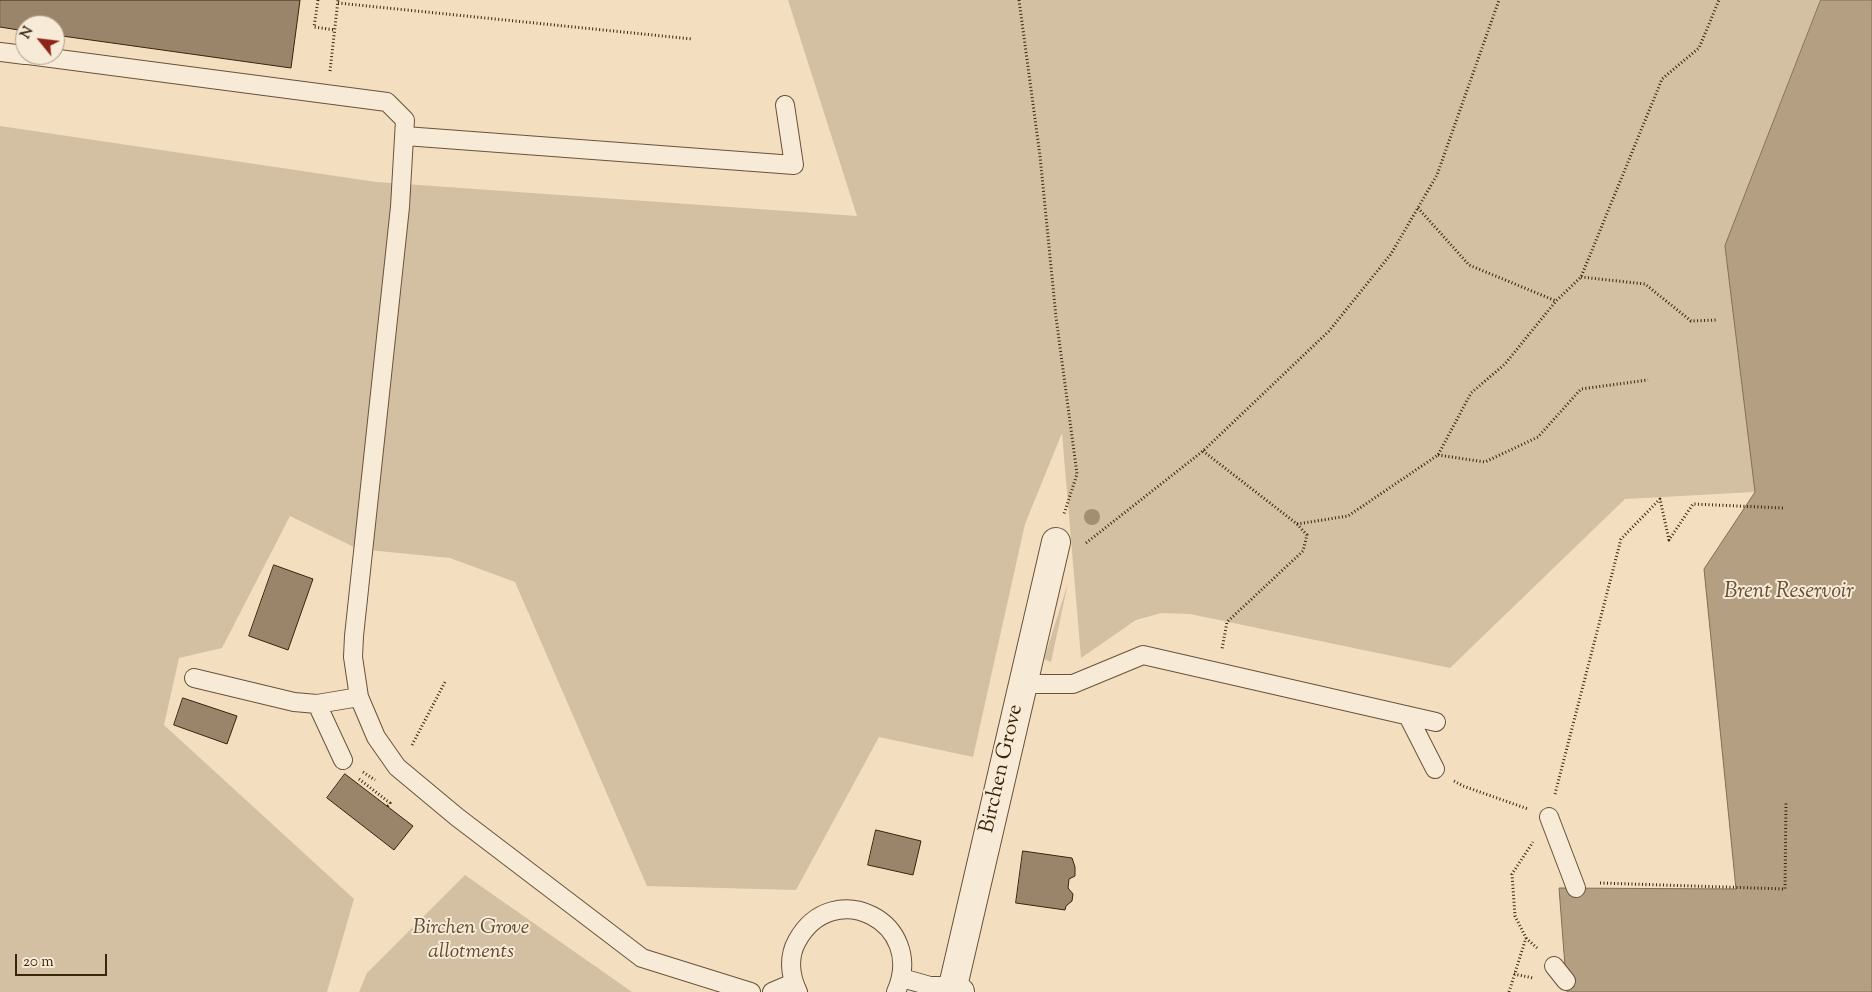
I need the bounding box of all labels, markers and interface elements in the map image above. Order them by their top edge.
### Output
north arrow [15,15,65,65]
text: N [16,23,39,43]
water label: Brent Reservoir [1724,580,1854,606]
street label: Birchen Grove [976,702,1030,836]
park label: Birchen Grove allotments [413,916,529,966]
scale bar [18,944,110,976]
text: 20 m [23,952,54,973]

